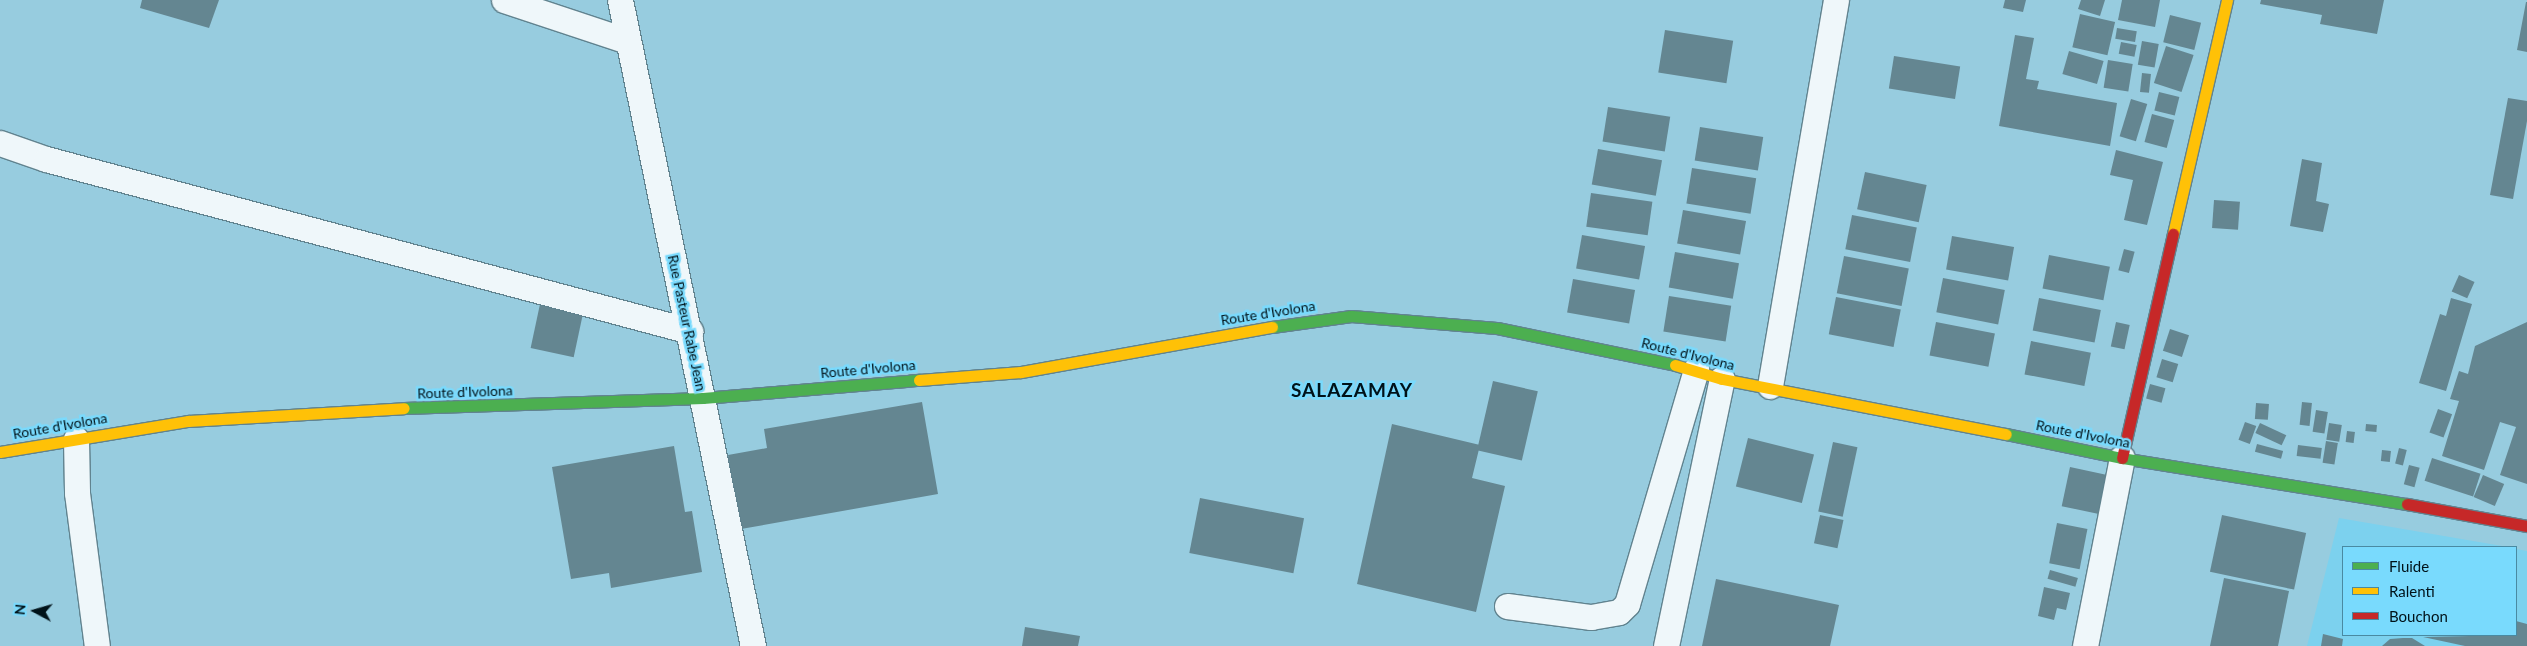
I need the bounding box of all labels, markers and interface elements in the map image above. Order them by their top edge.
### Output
street label: Rue Pasteur Rabe Jean [664,253,710,393]
street label: Route d'Ivolona [1220,297,1316,329]
street label: Route d'Ivolona [1640,334,1736,374]
street label: Route d'Ivolona [820,356,916,382]
district label: SALAZAMAY [1290,379,1414,401]
street label: Route d'Ivolona [417,382,513,402]
street label: Route d'Ivolona [12,409,108,443]
street label: Route d'Ivolona [2035,417,2131,451]
legend [2342,546,2517,636]
text: Fluide [2389,557,2429,575]
text: Ralenti [2389,582,2435,600]
north arrow [10,586,60,636]
text: N [11,603,29,616]
text: Bouchon [2389,607,2448,625]

